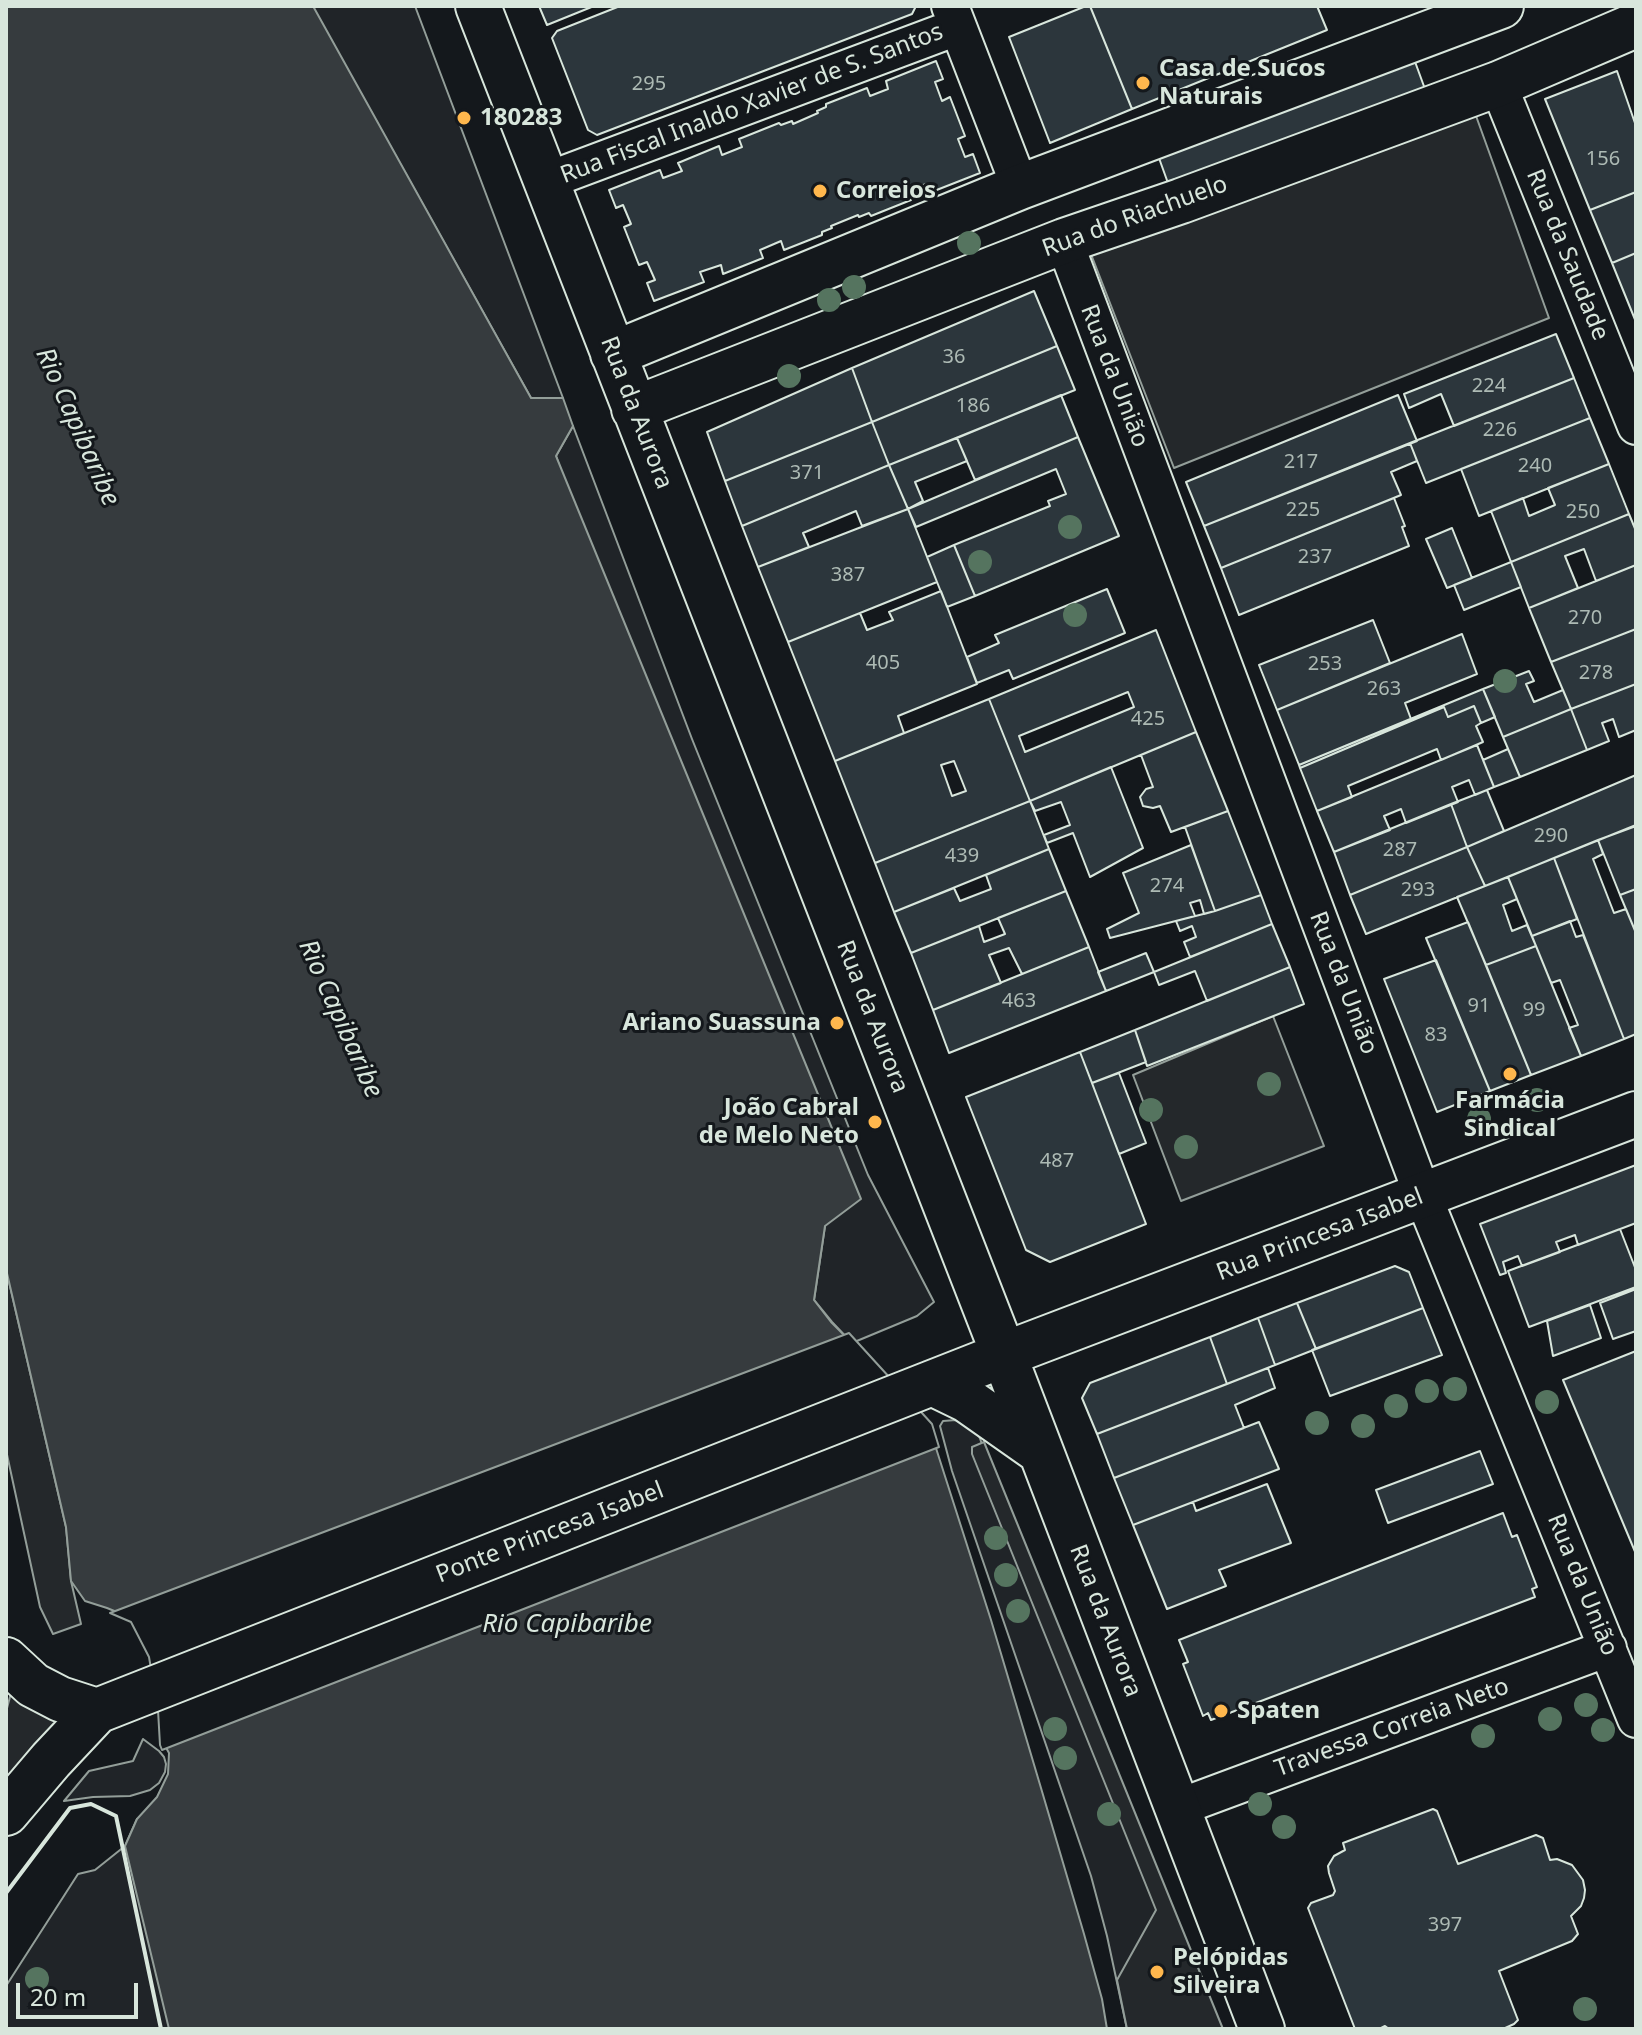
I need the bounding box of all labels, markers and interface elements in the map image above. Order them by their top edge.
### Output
street label: Rua Fiscal Inaldo Xavier de S. Santos [557,18,947,190]
place label: Casa de Sucos Naturais [1159,55,1325,111]
house number: 295 [632,72,666,96]
marker: Casa de Sucos Naturais [1134,74,1152,92]
place label: 180283 [480,104,562,132]
marker: 180283 [455,109,473,127]
house number: 156 [1586,147,1620,171]
street label: Rua da Saudade [1520,165,1614,345]
street label: Rua do Riachuelo [1038,170,1232,264]
place label: Correios [836,177,936,205]
marker: Correios [811,182,829,200]
street label: Rua da União [1074,301,1154,451]
street label: Rua da Aurora [594,333,678,493]
water label: Rio Capibaribe [28,343,126,511]
house number: 36 [943,345,965,369]
house number: 224 [1472,374,1506,398]
house number: 186 [956,394,990,418]
house number: 226 [1483,418,1517,442]
house number: 217 [1284,450,1318,474]
house number: 240 [1518,454,1552,478]
house number: 371 [790,461,824,485]
house number: 225 [1286,498,1320,522]
house number: 250 [1566,500,1600,524]
house number: 237 [1298,545,1332,569]
house number: 387 [831,563,865,587]
house number: 270 [1568,606,1602,630]
house number: 405 [866,651,900,675]
house number: 253 [1308,652,1342,676]
house number: 278 [1579,661,1613,685]
house number: 263 [1367,677,1401,701]
house number: 425 [1131,707,1165,731]
house number: 290 [1534,824,1568,848]
house number: 287 [1383,838,1417,862]
house number: 439 [945,844,979,868]
house number: 274 [1150,874,1184,898]
house number: 293 [1401,878,1435,902]
street label: Rua da União [1303,908,1383,1058]
water label: Rio Capibaribe [291,935,389,1103]
street label: Rua da Aurora [830,937,914,1097]
house number: 463 [1002,989,1036,1013]
house number: 91 [1468,994,1490,1018]
house number: 99 [1523,998,1545,1022]
place label: Ariano Suassuna [622,1009,821,1037]
marker: Ariano Suassuna [828,1014,846,1032]
house number: 83 [1425,1023,1447,1047]
marker: Farmácia Sindical [1501,1065,1519,1083]
place label: Farmácia Sindical [1455,1087,1565,1143]
place label: João Cabral de Melo Neto [699,1094,859,1150]
marker: João Cabral de Melo Neto [866,1113,884,1131]
house number: 487 [1040,1149,1074,1173]
street label: Rua Princesa Isabel [1213,1182,1427,1288]
street label: Ponte Princesa Isabel [432,1476,668,1590]
street label: Rua da União [1540,1510,1624,1660]
street label: Rua da Aurora [1063,1541,1147,1701]
water label: Rio Capibaribe [482,1609,652,1641]
street label: Travessa Correia Neto [1271,1672,1513,1784]
place label: Spaten [1237,1697,1320,1725]
marker: Spaten [1212,1702,1230,1720]
house number: 397 [1428,1913,1462,1937]
place label: Pelópidas Silveira [1173,1944,1288,2000]
marker: Pelópidas Silveira [1148,1963,1166,1981]
scale bar [20,1967,142,2017]
text: 20 m [30,1980,86,2013]

